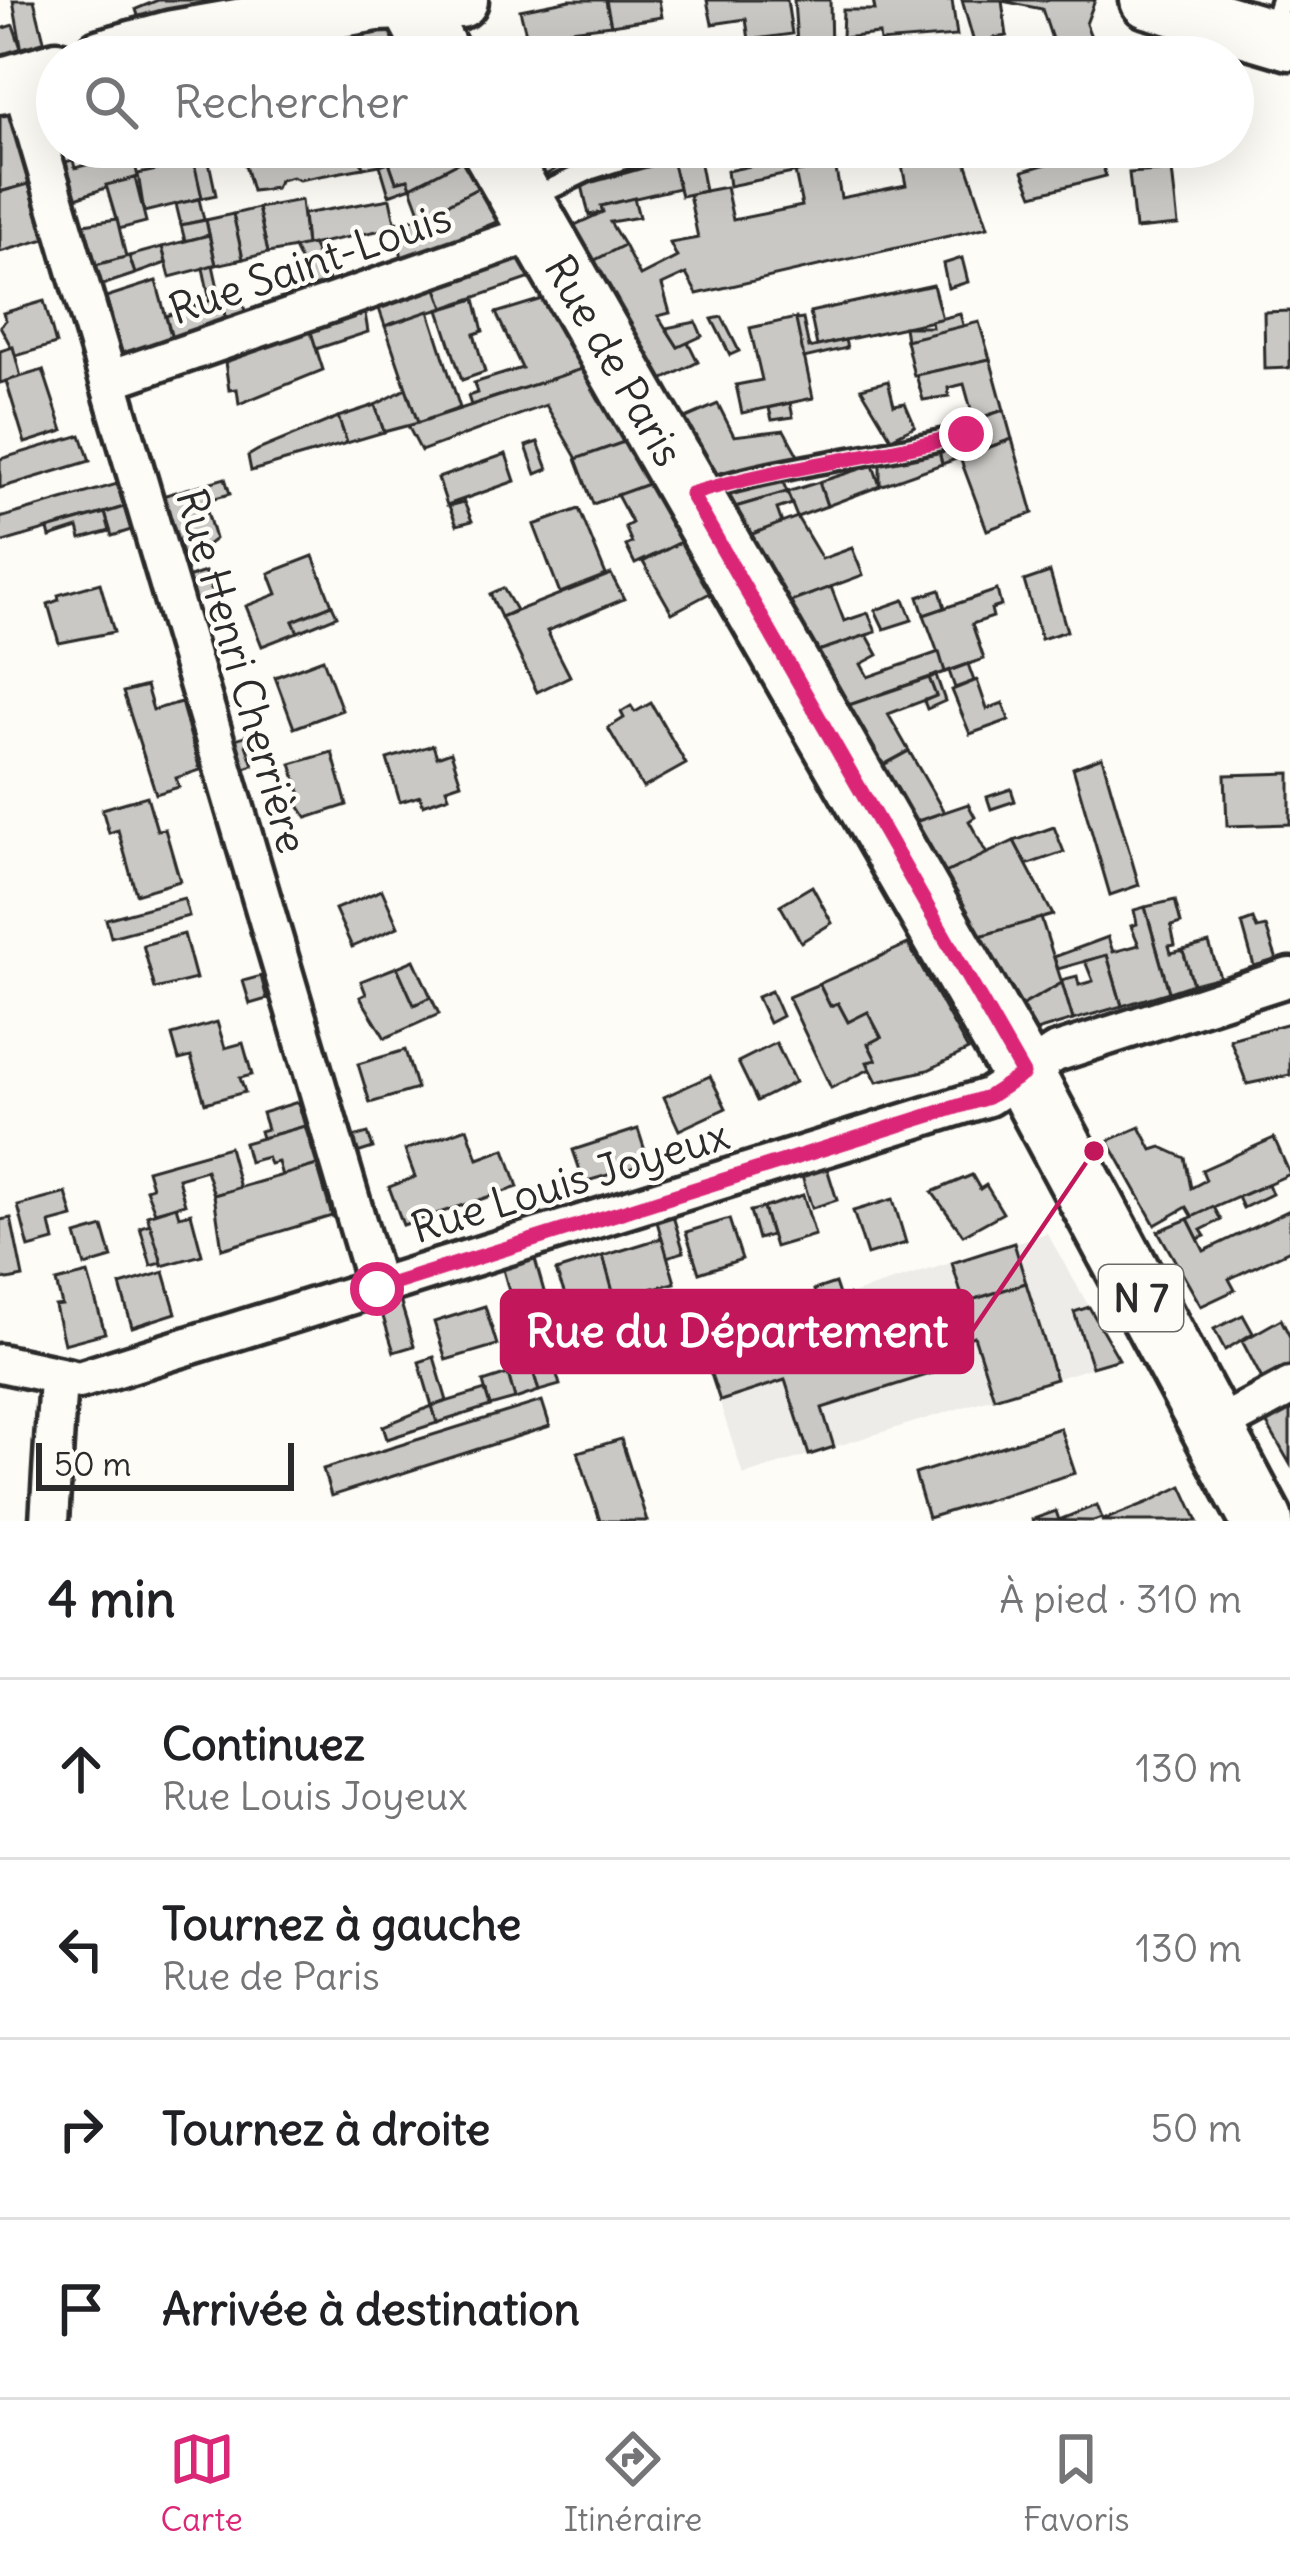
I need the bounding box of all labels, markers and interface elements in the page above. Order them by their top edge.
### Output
search box [36,36,1254,168]
icon: search [78,69,144,135]
text: Rechercher [174,74,409,130]
street label: Rue Saint-Louis [162,191,458,335]
street label: Rue de Paris [533,246,695,475]
route end [939,407,993,461]
street label: Rue Henri Cherrière [165,483,319,859]
street label: Rue Louis Joyeux [405,1108,735,1254]
route start [350,1262,404,1316]
road number: N 7 [1099,1265,1183,1331]
callout: Rue du Département [502,1291,972,1372]
text: Rue du Département [526,1303,948,1359]
scale bar [36,1437,294,1490]
text: 50 m [54,1443,131,1485]
text: 4 min [48,1567,175,1631]
text: À pied · 310 m [999,1575,1242,1624]
text: Continuez [162,1716,365,1772]
icon: ahead [48,1736,114,1802]
text: 130 m [1135,1744,1242,1793]
text: Rue Louis Joyeux [162,1772,467,1821]
text: Tournez à gauche [162,1896,521,1952]
icon: left [48,1916,114,1982]
text: 130 m [1135,1924,1242,1973]
text: Rue de Paris [162,1952,380,2001]
icon: right [48,2096,114,2162]
text: Tournez à droite [162,2101,490,2157]
text: 50 m [1150,2104,1242,2153]
icon: arrive [48,2276,114,2342]
text: Arrivée à destination [162,2281,580,2337]
tab: Carte [160,2426,243,2540]
tab: Itinéraire [564,2426,702,2540]
tab: Favoris [1023,2426,1130,2540]

